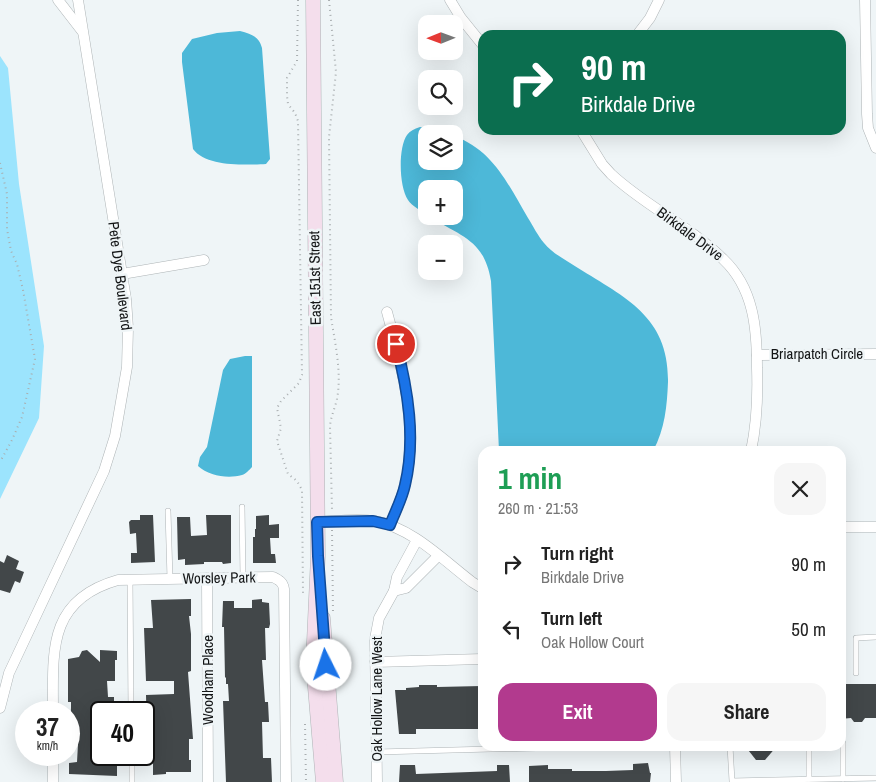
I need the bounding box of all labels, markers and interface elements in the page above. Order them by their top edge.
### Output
north arrow [418,15,462,60]
map controls [418,15,463,280]
text: 90 m [581,44,646,91]
icon: right [498,50,563,115]
button: search [418,70,463,115]
text: Birkdale Drive [581,89,695,119]
button: layers [418,125,463,170]
button: + [418,180,463,225]
street label: Birkdale Drive [653,202,728,266]
street label: Pete Dye Boulevard [103,220,138,332]
street label: East 151st Street [303,230,326,325]
button: − [418,235,463,280]
pin [375,323,417,365]
icon: arrive [382,330,410,358]
street label: Briarpatch Circle [771,343,863,364]
text: 1 min [498,458,562,498]
button: close [774,463,826,515]
text: 260 m · 21:53 [498,497,578,519]
text: Turn right [541,540,613,566]
icon: right [498,550,526,578]
text: 90 m [791,551,826,577]
street label: Worsley Park [182,566,256,589]
text: Birkdale Drive [541,566,624,588]
text: Turn left [541,605,602,631]
icon: left [498,615,526,643]
text: 50 m [791,616,826,642]
text: Oak Hollow Court [541,631,644,653]
street label: Woodham Place [197,635,218,725]
street label: Oak Hollow Lane West [366,636,387,761]
position arrow [299,638,351,690]
button: Exit [498,683,657,741]
button: Share [667,683,826,741]
speed limit sign: 40 [90,701,155,766]
text: 37 [36,710,59,744]
text: km/h [37,738,58,754]

